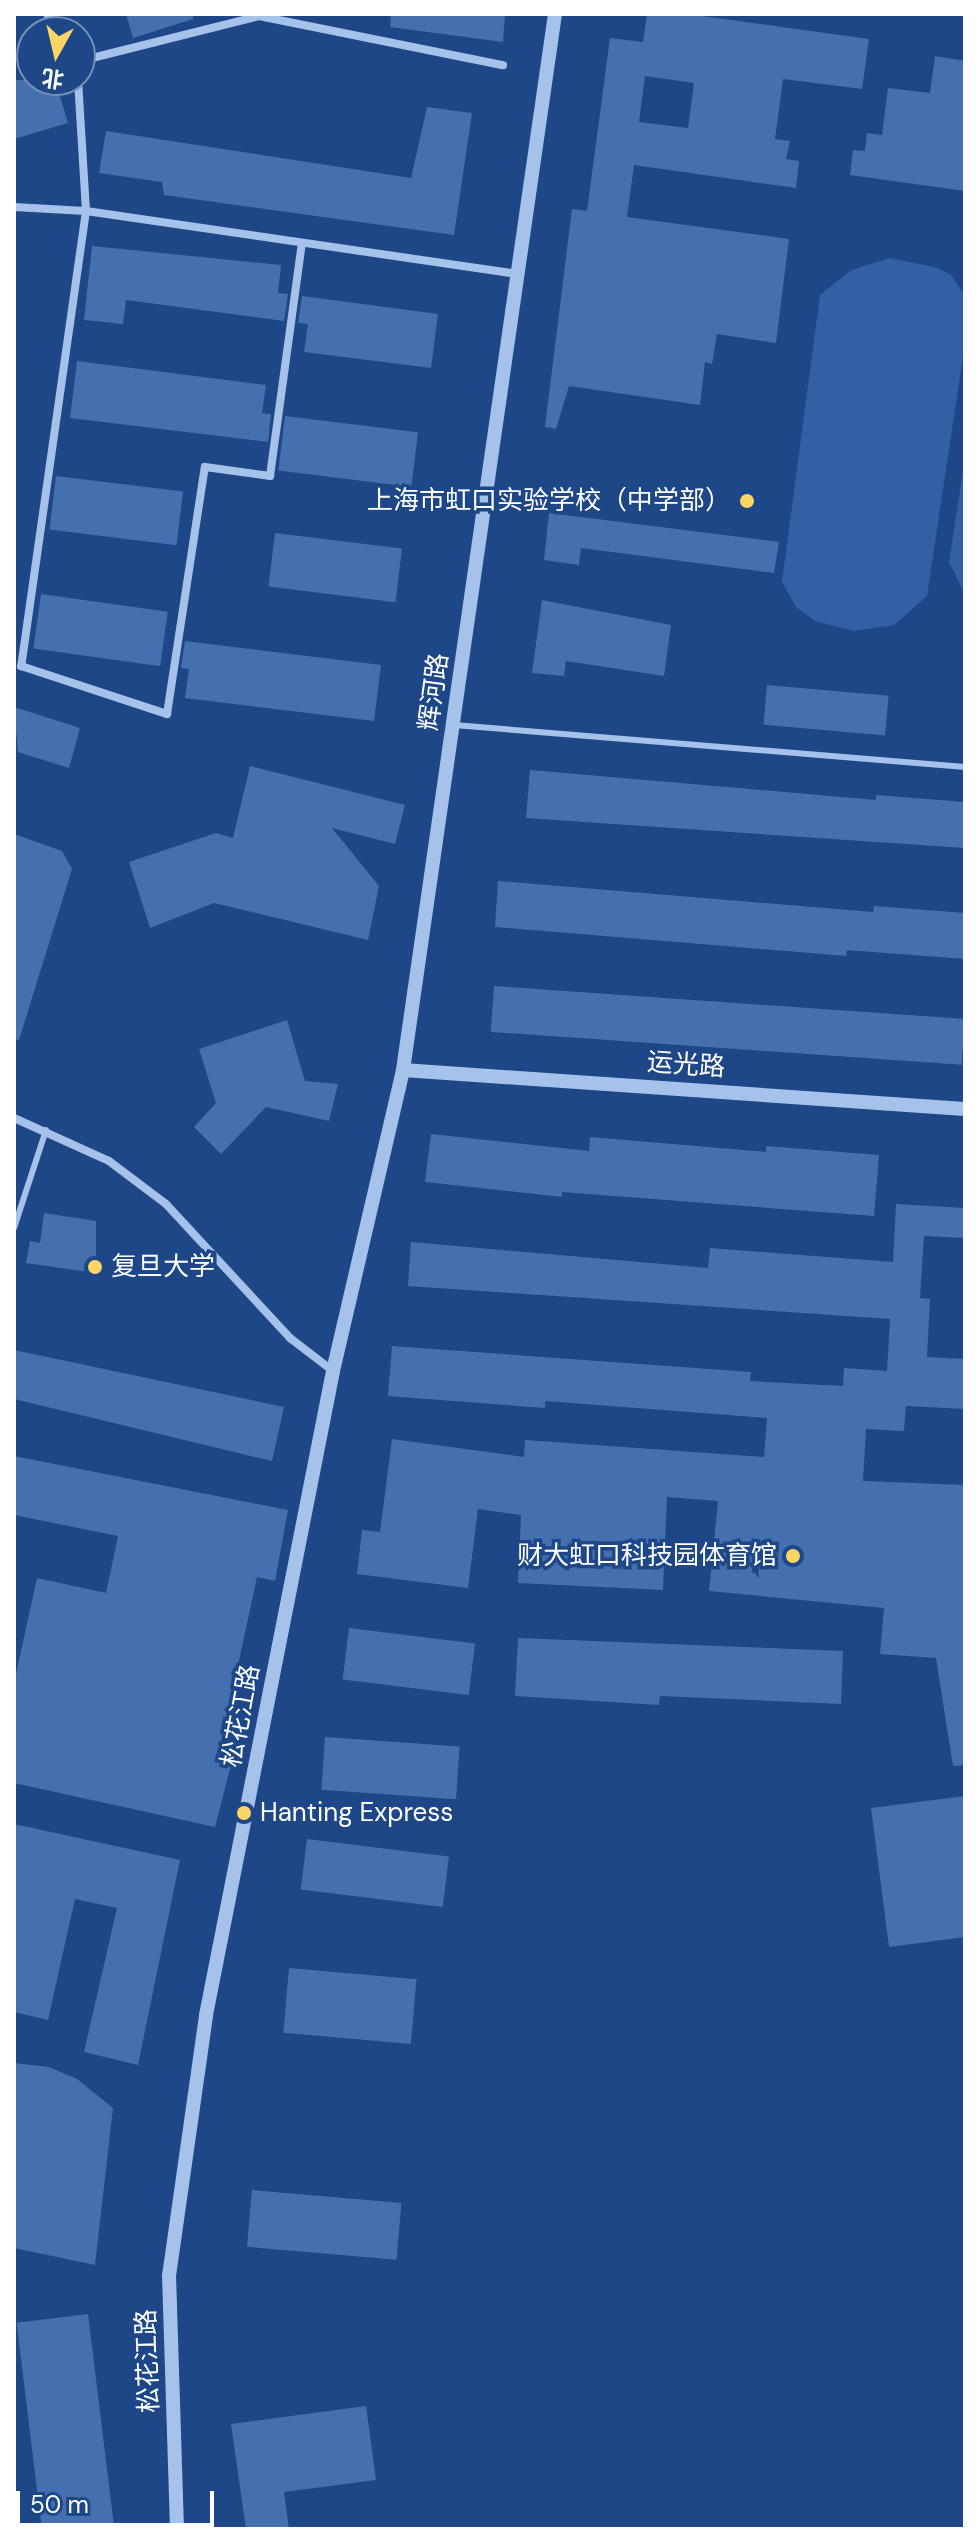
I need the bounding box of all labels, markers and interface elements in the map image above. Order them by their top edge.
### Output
north arrow [16,16,96,96]
text: 北 [40,62,66,94]
place label: 上海市虹口实验学校（中学部） [367,485,731,517]
marker: 上海市虹口实验学校（中学部） [738,492,756,510]
street label: 辉河路 [413,651,455,733]
street label: 运光路 [646,1047,726,1083]
place label: 复旦大学 [111,1251,215,1283]
marker: 复旦大学 [86,1258,104,1276]
place label: 财大虹口科技园体育馆 [517,1540,777,1572]
marker: 财大虹口科技园体育馆 [784,1547,802,1565]
street label: 松花江路 [216,1662,266,1770]
place label: Hanting Express [260,1797,453,1829]
marker: Hanting Express [235,1804,253,1822]
street label: 松花江路 [131,2308,165,2414]
scale bar [20,2475,218,2525]
text: 50 m [30,2489,89,2520]

